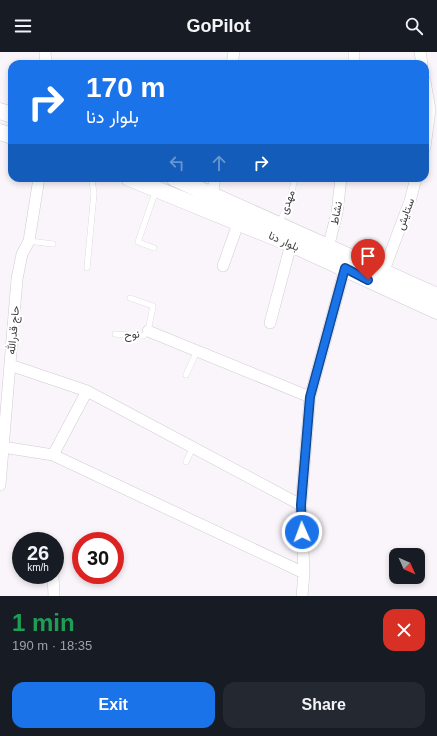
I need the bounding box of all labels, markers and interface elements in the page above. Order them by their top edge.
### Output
icon: menu [12,15,34,37]
icon: search [403,15,425,37]
text: GoPilot [187,16,251,36]
text: 170 m [86,72,165,103]
icon: right [20,76,72,128]
text: بلوار دنا [86,107,139,127]
icon: left [166,152,188,174]
icon: ahead [208,152,230,174]
icon: right [250,152,272,174]
street label: مهدی [277,188,298,216]
street label: ستایش [394,196,417,232]
street label: نشاط [328,200,344,226]
street label: بلوار دنا [266,229,301,254]
pin [351,239,385,280]
icon: arrive [357,245,379,267]
street label: حاج قدرالله [5,305,23,355]
street label: نوح [124,327,140,343]
position arrow [281,511,323,553]
speed limit sign: 30 [72,532,124,584]
text: 26 [27,542,49,564]
north arrow [389,548,425,584]
map controls [389,548,425,584]
text: km/h [27,562,49,573]
text: 1 min [12,609,75,636]
button: close [383,609,425,651]
text: 190 m · 18:35 [12,638,92,653]
button: Exit [12,682,215,728]
button: Share [223,682,425,728]

